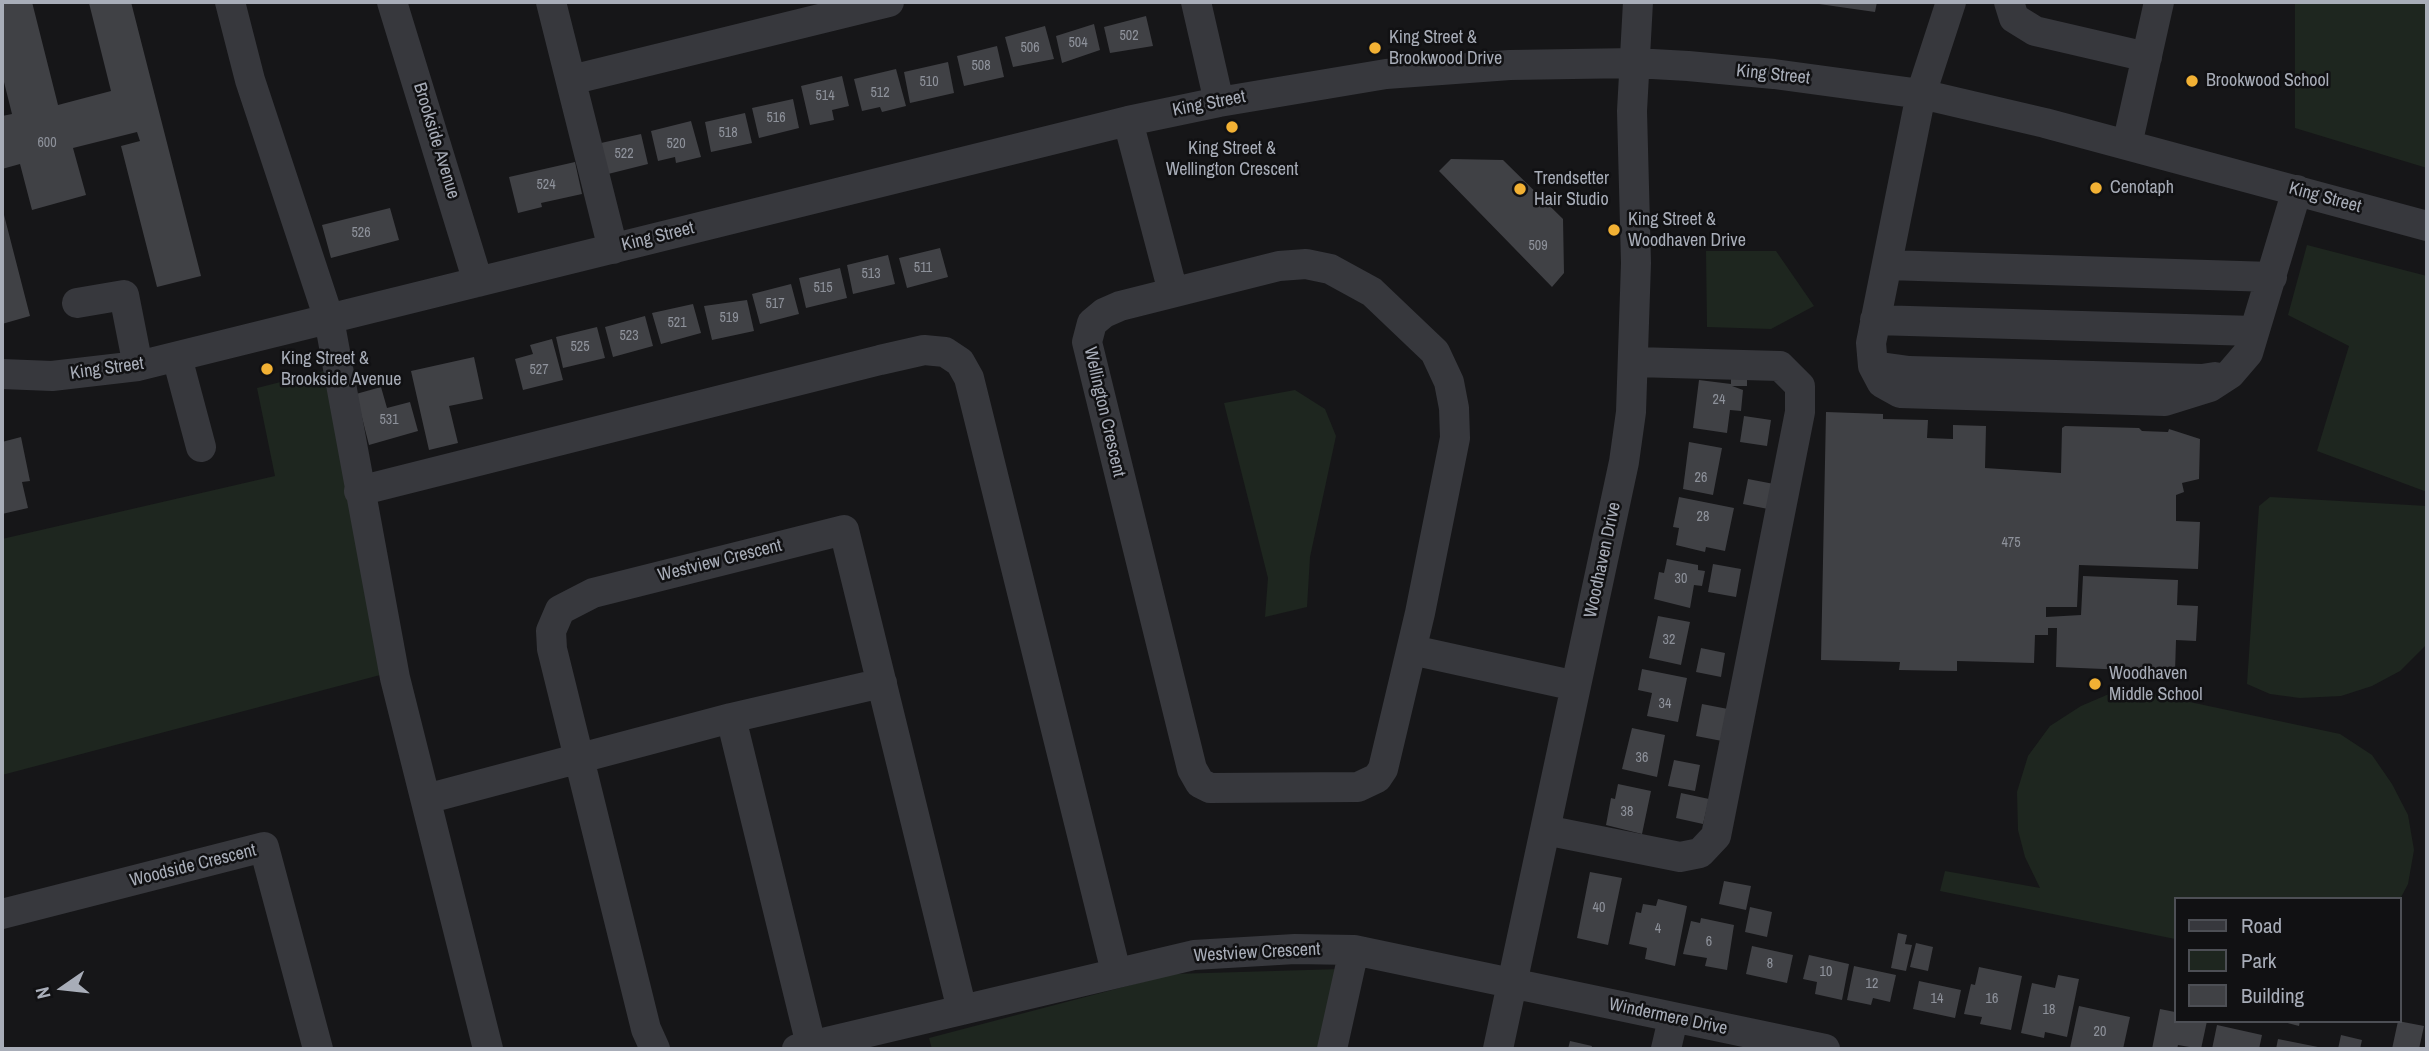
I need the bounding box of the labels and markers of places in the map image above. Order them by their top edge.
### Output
place label: King Street & Brookwood Drive [1389,27,1502,70]
marker: King Street & Brookwood Drive [1367,40,1383,56]
place label: Brookwood School [2206,70,2329,92]
marker: Brookwood School [2184,73,2200,89]
marker: King Street & Wellington Crescent [1224,119,1240,135]
place label: King Street & Wellington Crescent [1166,138,1298,180]
place label: Trendsetter Hair Studio [1534,168,1609,210]
place label: Cenotaph [2110,177,2174,199]
marker: Cenotaph [2088,180,2104,196]
marker: Trendsetter Hair Studio [1512,181,1528,197]
place label: King Street & Woodhaven Drive [1628,209,1746,252]
marker: King Street & Woodhaven Drive [1606,222,1622,238]
place label: King Street & Brookside Avenue [281,348,401,390]
marker: King Street & Brookside Avenue [259,361,275,377]
place label: Woodhaven Middle School [2109,663,2203,706]
marker: Woodhaven Middle School [2087,676,2103,692]

